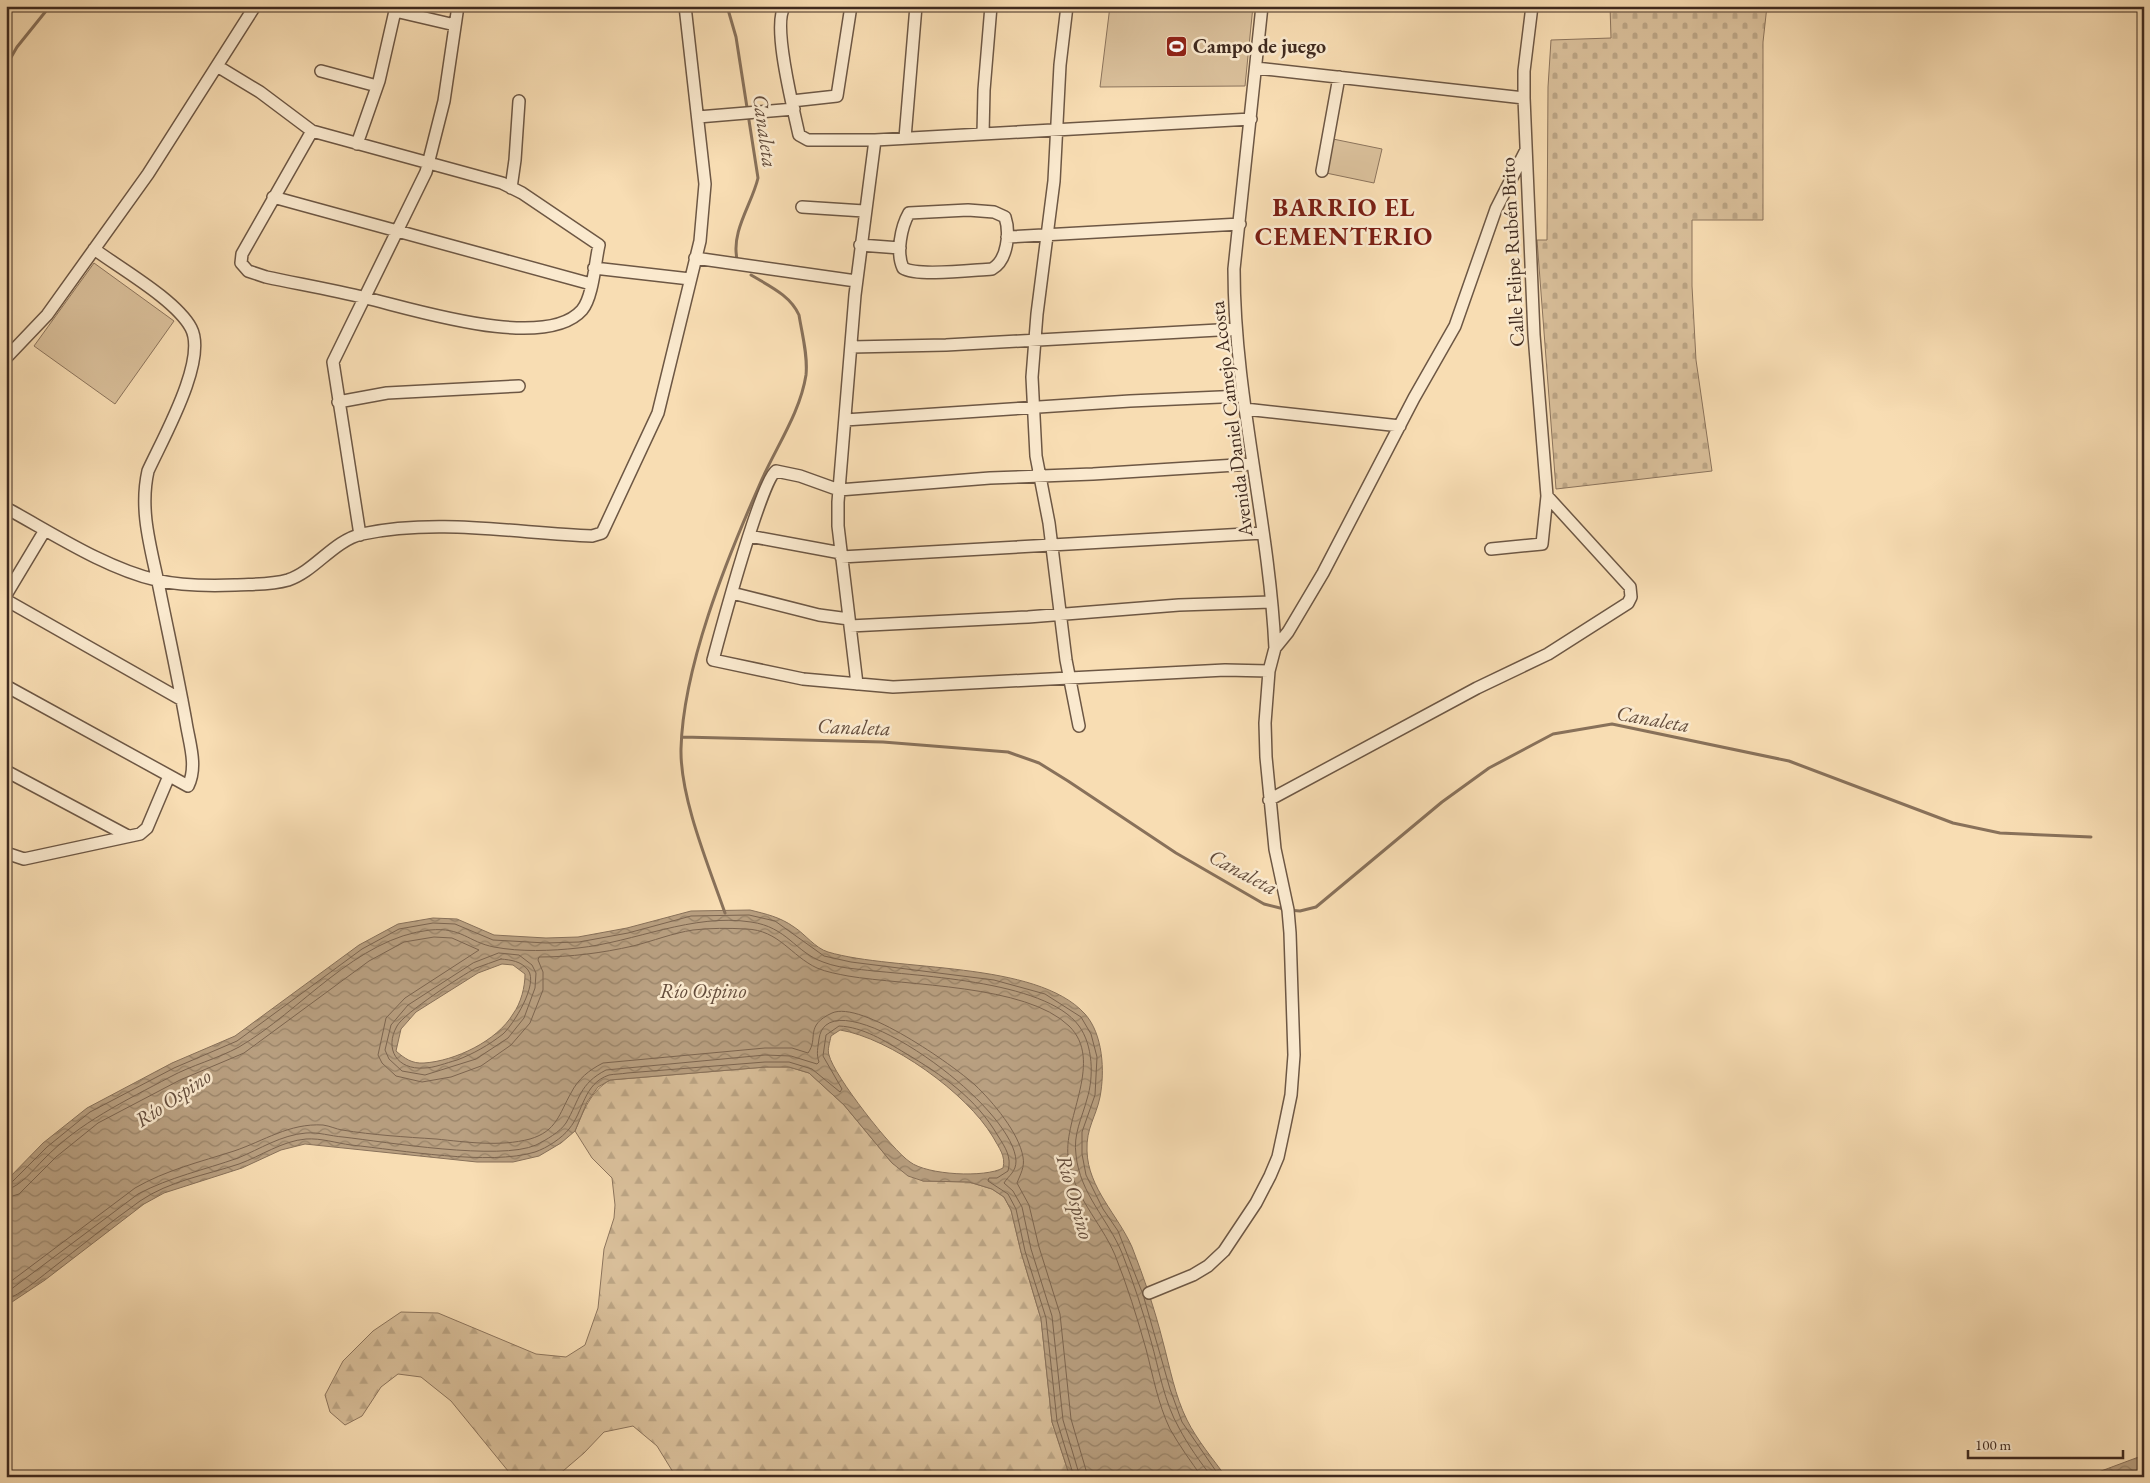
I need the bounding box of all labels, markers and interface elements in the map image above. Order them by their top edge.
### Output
place label: Campo de juego [1193,33,1326,59]
sports icon: Campo de juego [1165,34,1189,58]
water label: Canaleta [747,93,784,169]
street label: Calle Felipe Rubén Brito [1494,156,1530,347]
district label: BARRIO EL CEMENTERIO [1255,191,1433,252]
street label: Avenida Daniel Camejo Acosta [1204,300,1258,539]
water label: Canaleta [1614,699,1692,738]
water label: Canaleta [817,712,891,741]
water label: Canaleta [1204,842,1282,901]
water label: Río Ospino [660,977,746,1004]
water label: Río Ospino [129,1062,216,1133]
water label: Río Ospino [1051,1151,1100,1242]
scale bar [1968,1428,2122,1460]
text: 100 m [1975,1435,2012,1454]

